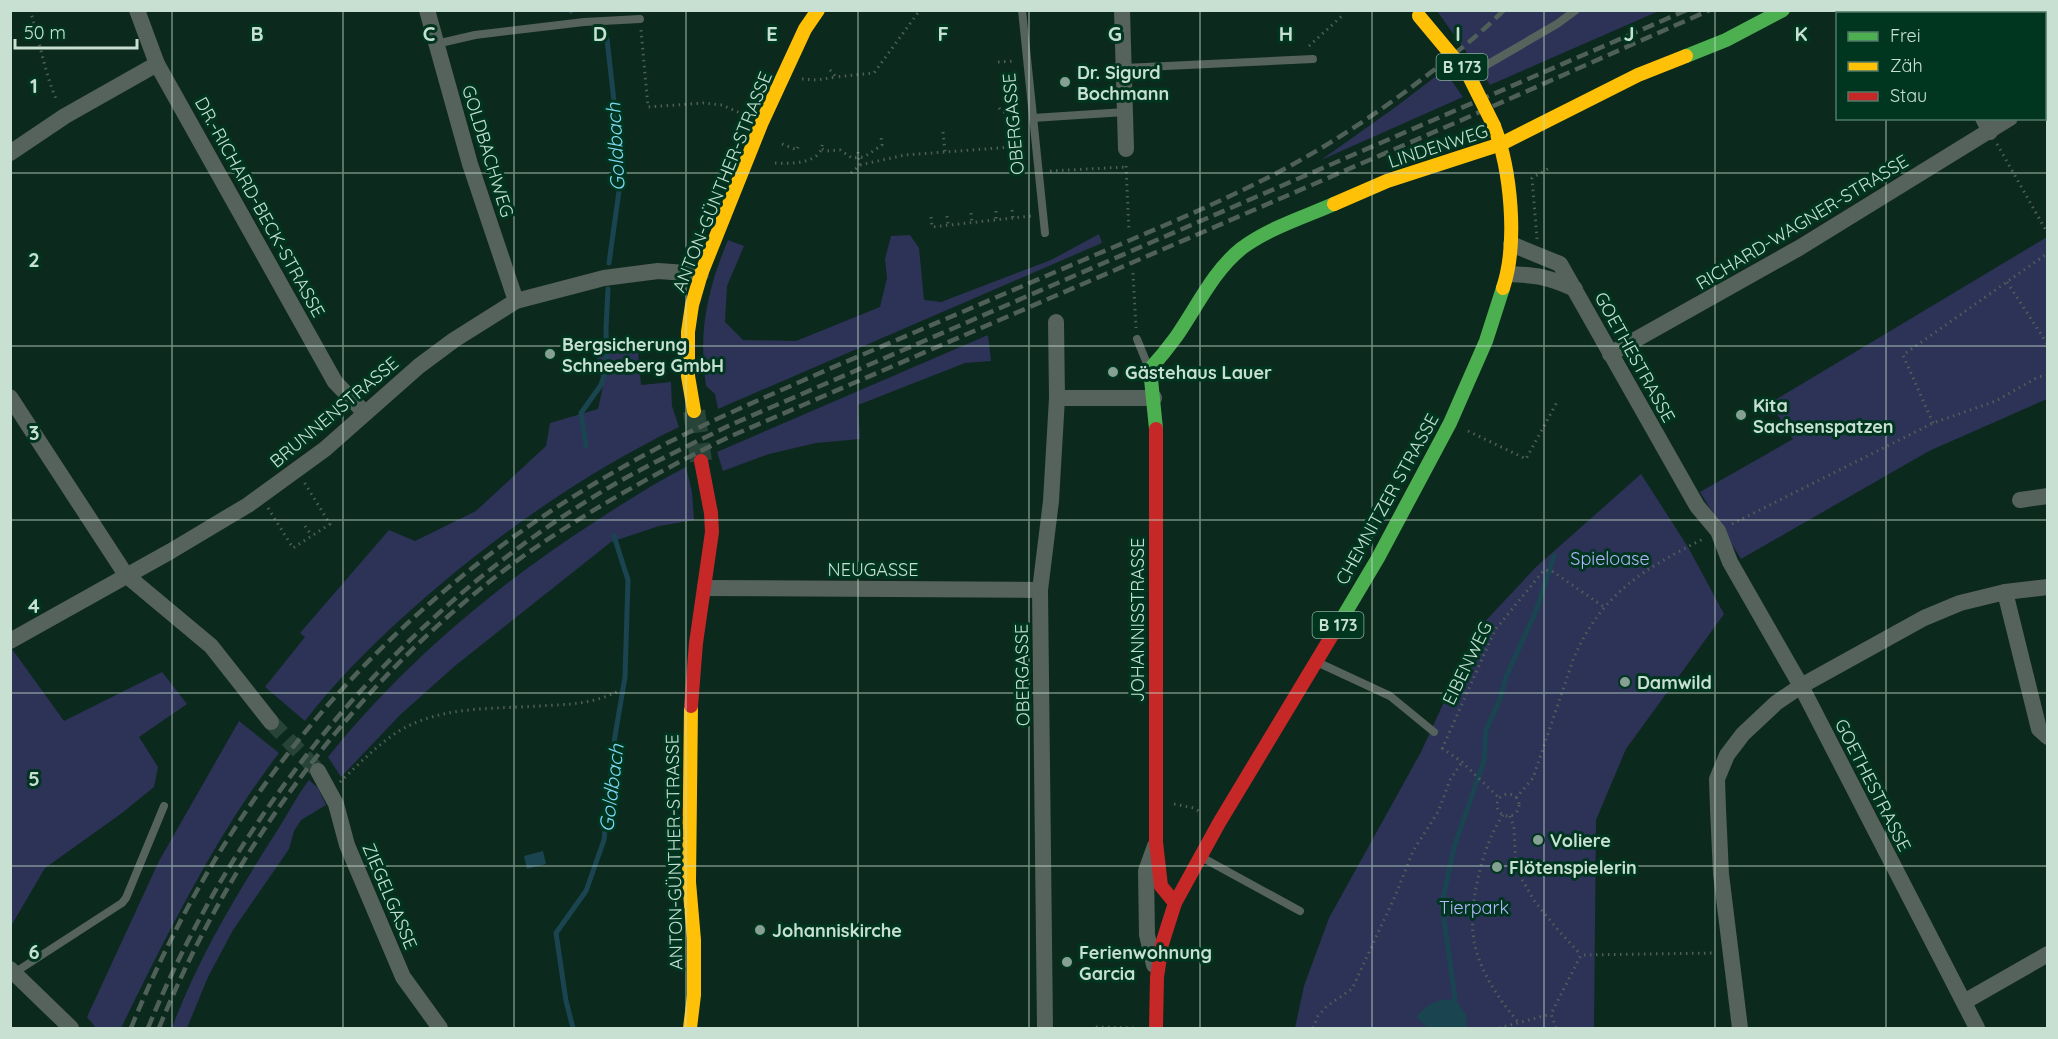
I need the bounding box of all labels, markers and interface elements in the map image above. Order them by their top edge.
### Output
scale bar [15,12,136,50]
legend [1836,12,2046,120]
text: 50 m [24,21,66,44]
text: B [250,21,264,46]
text: C [423,21,436,46]
text: D [593,21,607,46]
text: E [766,21,778,46]
text: F [937,21,949,46]
text: G [1108,21,1122,46]
text: H [1279,21,1293,46]
text: I [1455,21,1461,46]
text: J [1623,21,1635,46]
text: K [1794,21,1808,46]
text: Frei [1890,24,1921,47]
road number: B 173 [1436,54,1488,80]
text: Zäh [1890,54,1923,77]
place label: Dr. Sigurd Bochmann [1077,61,1169,105]
street label: ANTON-GÜNTHER-STRASSE [667,68,777,296]
street label: OBERGASSE [997,72,1029,176]
text: 1 [30,73,38,98]
marker: Dr. Sigurd Bochmann [1058,75,1072,89]
street label: GOLDBACHWEG [457,82,519,220]
text: Stau [1890,84,1927,107]
street label: DR.-RICHARD-BECK-STRASSE [190,93,330,321]
water label: Goldbach [600,102,630,192]
street label: LINDENWEG [1385,119,1491,173]
street label: RICHARD-WAGNER-STRASSE [1692,149,1912,295]
text: 2 [28,247,40,272]
street label: GOETHESTRASSE [1590,288,1680,426]
place label: Bergsicherung Schneeberg GmbH [562,333,724,377]
marker: Bergsicherung Schneeberg GmbH [543,347,557,361]
street label: BRUNNENSTRASSE [265,351,403,473]
place label: Gästehaus Lauer [1125,361,1272,384]
marker: Gästehaus Lauer [1106,365,1120,379]
place label: Kita Sachsenspatzen [1753,394,1894,438]
marker: Kita Sachsenspatzen [1734,408,1748,422]
street label: CHEMNITZER STRASSE [1330,409,1444,589]
text: 3 [29,420,39,445]
street label: JOHANNISSTRASSE [1126,538,1149,702]
park label: Spieloase [1570,547,1650,570]
street label: NEUGASSE [828,558,918,581]
text: 4 [28,593,40,618]
road number: B 173 [1312,612,1364,638]
street label: EIBENWEG [1437,618,1497,708]
street label: OBERGASSE [1010,624,1034,726]
place label: Damwild [1637,671,1712,694]
marker: Damwild [1618,675,1632,689]
street label: GOETHESTRASSE [1830,715,1916,855]
street label: ANTON-GÜNTHER-STRASSE [660,734,688,970]
water label: Goldbach [593,742,629,833]
text: 5 [28,766,40,791]
place label: Voliere [1550,829,1611,852]
marker: Voliere [1531,833,1545,847]
street label: ZIEGELGASSE [357,839,423,953]
place label: Flötenspielerin [1509,856,1637,879]
marker: Flötenspielerin [1490,860,1504,874]
park label: Tierpark [1439,896,1509,919]
place label: Johanniskirche [772,919,902,942]
marker: Johanniskirche [753,923,767,937]
text: 6 [28,939,40,964]
place label: Ferienwohnung Garcia [1079,941,1212,985]
marker: Ferienwohnung Garcia [1060,955,1074,969]

